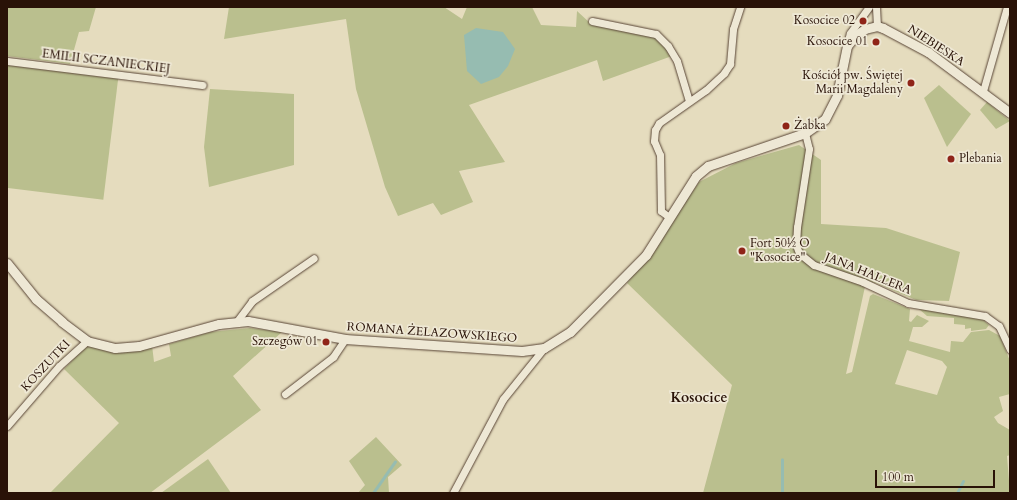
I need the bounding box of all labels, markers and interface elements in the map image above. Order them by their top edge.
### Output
place label: Kosocice 02 [794,14,855,28]
marker: Kosocice 02 [858,16,868,26]
street label: NIEBIESKA [905,22,967,70]
place label: Kosocice 01 [807,35,868,49]
marker: Kosocice 01 [871,37,881,47]
street label: EMILII SCZANIECKIEJ [41,47,171,77]
place label: Kościół pw. Świętej Marii Magdaleny [802,69,903,97]
marker: Kościół pw. Świętej Marii Magdaleny [906,78,916,88]
place label: Żabka [794,119,826,133]
marker: Żabka [781,121,791,131]
place label: Plebania [959,152,1002,166]
marker: Plebania [946,154,956,164]
place label: Fort 50½ O "Kosocice" [750,237,810,265]
marker: Fort 50½ O "Kosocice" [737,246,747,256]
street label: JANA HALLERA [823,250,913,298]
street label: ROMANA ŻELAZOWSKIEGO [346,320,518,346]
place label: Szczegów 01 [252,335,318,349]
street label: KOSZUTKI [18,337,74,395]
marker: Szczegów 01 [321,337,331,347]
district label: Kosocice [670,390,728,406]
scale bar [877,462,997,488]
text: 100 m [882,469,914,485]

